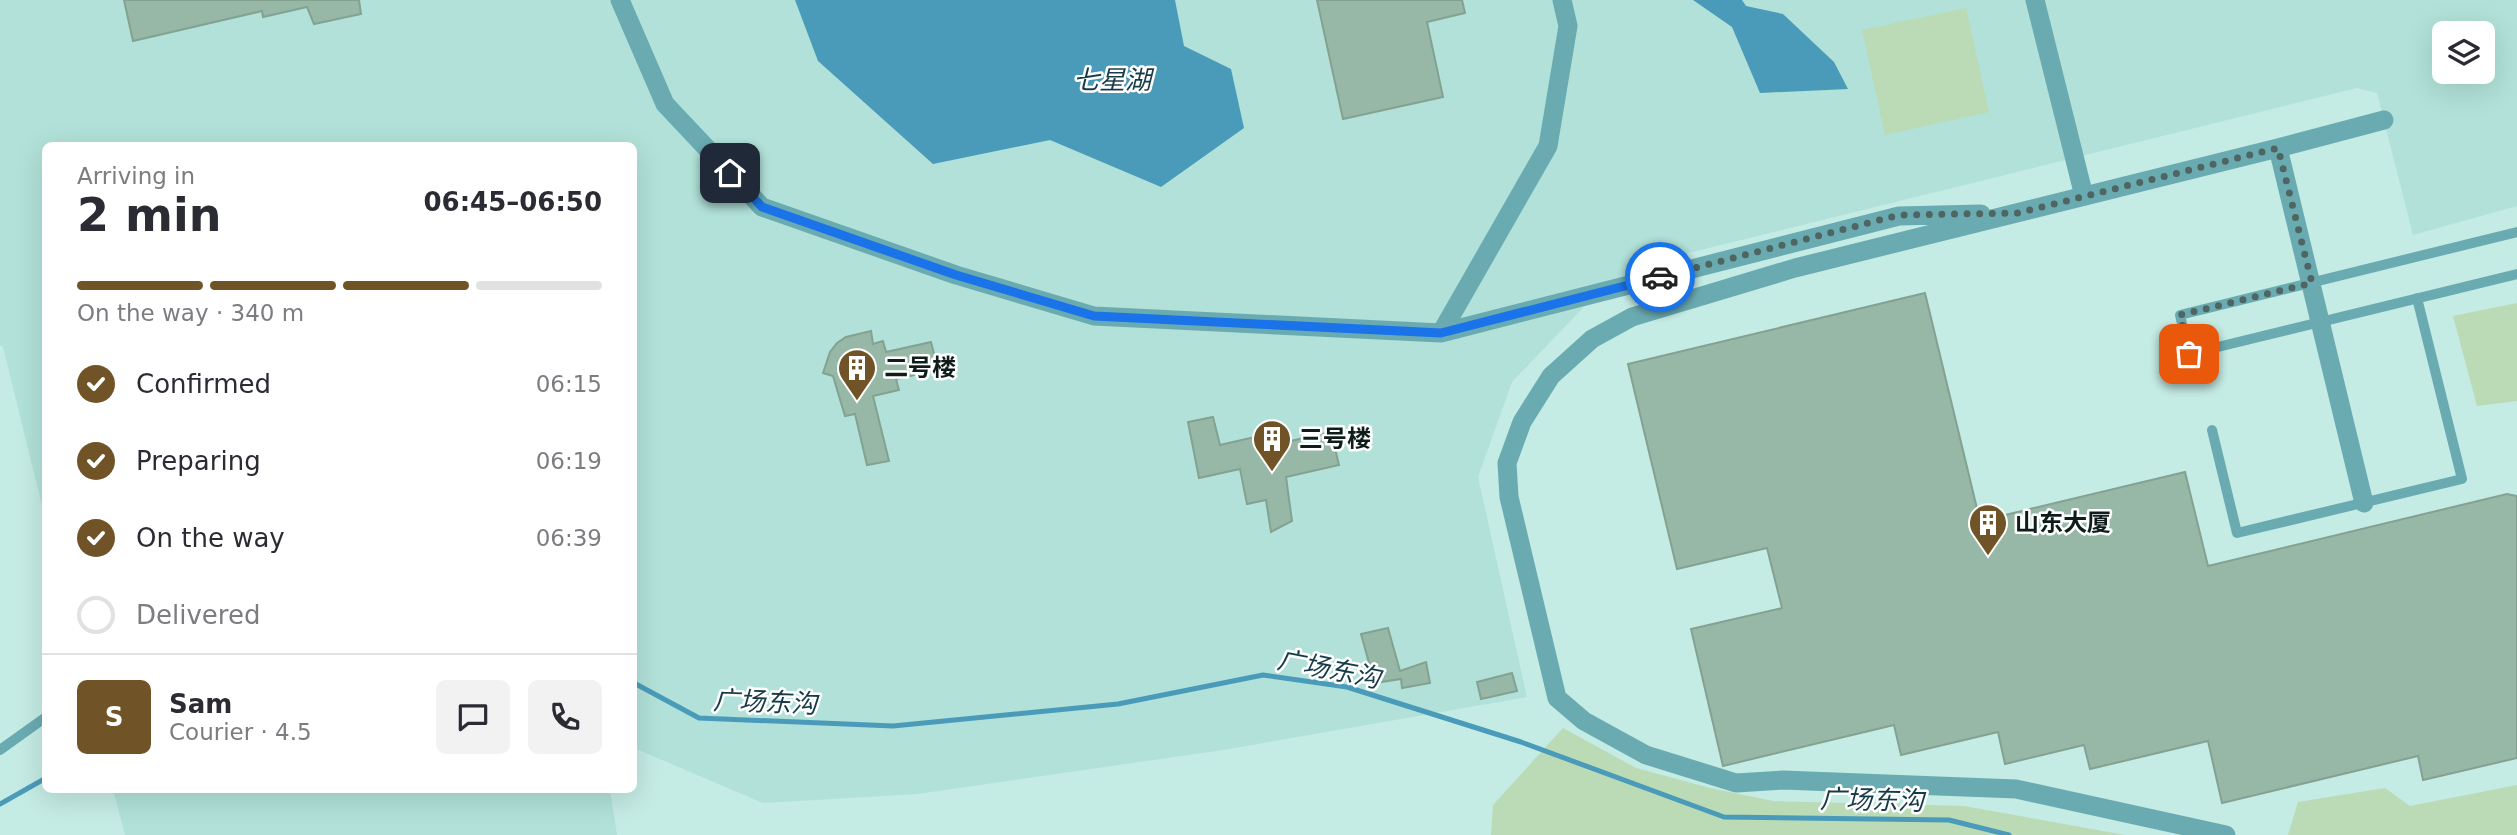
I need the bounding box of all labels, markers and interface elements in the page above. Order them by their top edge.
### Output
map controls [2432,21,2495,84]
button: layers [2432,21,2495,84]
water label: 七星湖 [1073,65,1155,95]
pin [700,143,760,203]
icon: home [711,154,749,192]
text: Arriving in [77,163,195,189]
text: 06:45–06:50 [423,187,602,217]
text: 2 min [77,188,221,242]
courier [1625,242,1695,312]
icon: car [1641,258,1679,296]
text: On the way · 340 m [77,300,304,326]
pin [2159,324,2219,384]
icon: bag [2170,335,2208,373]
building icon: 二号楼 [836,347,878,402]
place label: 二号楼 [884,354,956,382]
icon: check [77,365,115,403]
text: Confirmed [136,369,271,399]
text: 06:15 [536,371,602,397]
building icon: 三号楼 [1251,418,1293,473]
place label: 三号楼 [1299,425,1371,453]
icon: check [77,442,115,480]
text: Preparing [136,446,261,476]
text: 06:19 [536,448,602,474]
building icon: 山东大厦 [1967,502,2009,557]
place label: 山东大厦 [2015,509,2111,537]
icon: check [77,519,115,557]
text: On the way [136,523,285,553]
text: 06:39 [536,525,602,551]
text: Delivered [136,600,260,630]
water label: 广场东沟 [1275,644,1386,694]
button: chat [436,680,510,754]
button: phone [528,680,602,754]
water label: 广场东沟 [713,685,820,719]
text: Sam [169,689,232,719]
text: S [105,702,123,732]
text: Courier · 4.5 [169,719,312,745]
water label: 广场东沟 [1820,784,1927,816]

